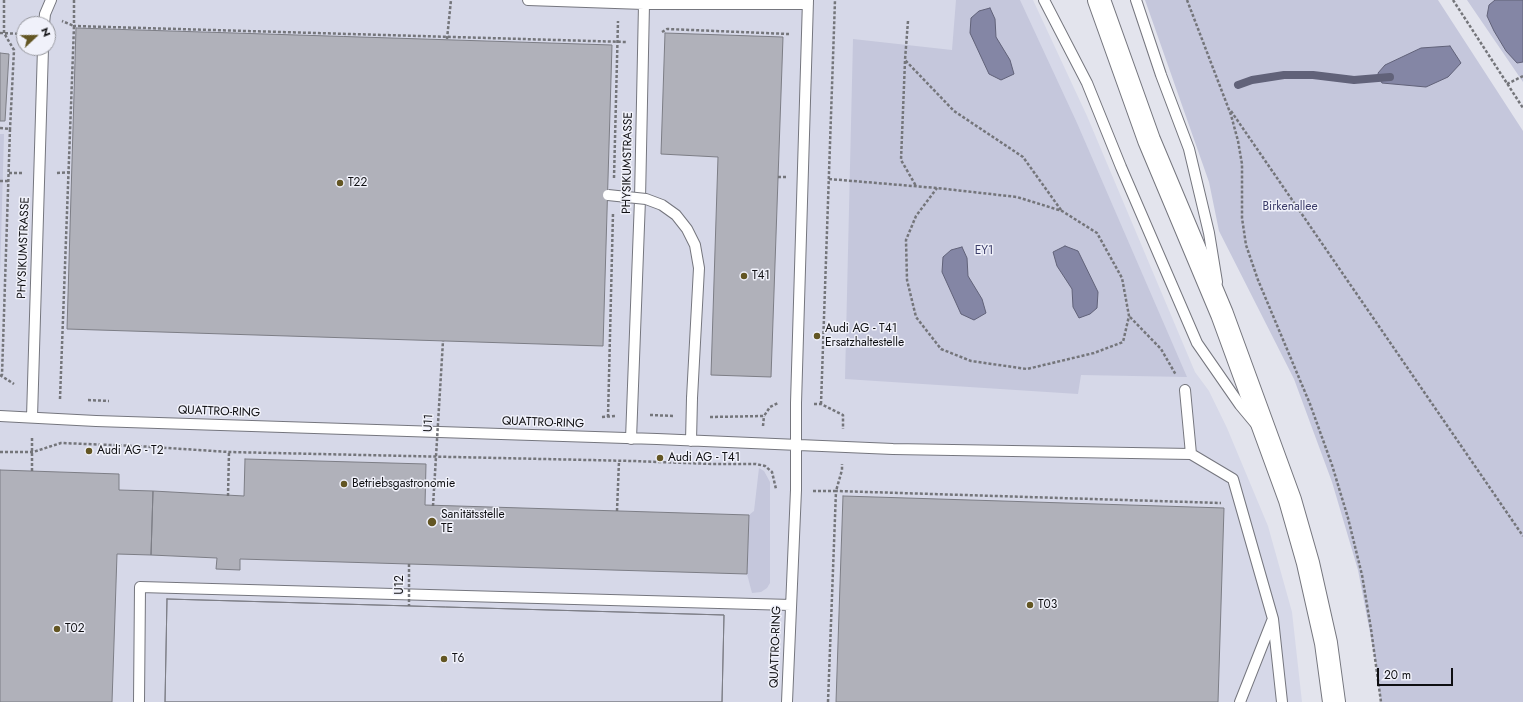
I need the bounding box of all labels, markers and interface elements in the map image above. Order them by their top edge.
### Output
north arrow [16,16,56,56]
text: N [37,25,55,39]
street label: PHYSIKUMSTRASSE [620,112,636,214]
place label: T22 [348,176,367,190]
marker: T22 [335,178,345,188]
street label: PHYSIKUMSTRASSE [15,197,33,299]
park label: Birkenallee [1262,200,1318,214]
park label: EY1 [975,244,993,258]
place label: T41 [752,269,770,283]
marker: T41 [739,271,749,281]
place label: Audi AG - T41 Ersatzhaltestelle [825,322,904,350]
marker: Audi AG - T41 Ersatzhaltestelle [812,331,822,341]
street label: QUATTRO-RING [177,403,261,421]
street label: U11 [421,413,437,433]
street label: QUATTRO-RING [501,414,585,432]
place label: Audi AG - T2 [97,444,164,458]
marker: Audi AG - T2 [84,446,94,456]
place label: Audi AG - T41 [668,451,740,465]
marker: Audi AG - T41 [655,453,665,463]
place label: Betriebsgastronomie [352,477,455,491]
marker: Betriebsgastronomie [339,479,349,489]
place label: Sanitätsstelle TE [441,508,505,536]
marker: Sanitätsstelle TE [426,516,438,528]
street label: U12 [393,575,407,595]
place label: T03 [1038,598,1057,612]
marker: T03 [1025,600,1035,610]
street label: QUATTRO-RING [767,605,785,689]
place label: T02 [65,622,85,636]
marker: T02 [52,624,62,634]
place label: T6 [452,652,464,666]
marker: T6 [439,654,449,664]
scale bar [1379,660,1455,686]
text: 20 m [1384,666,1411,684]

